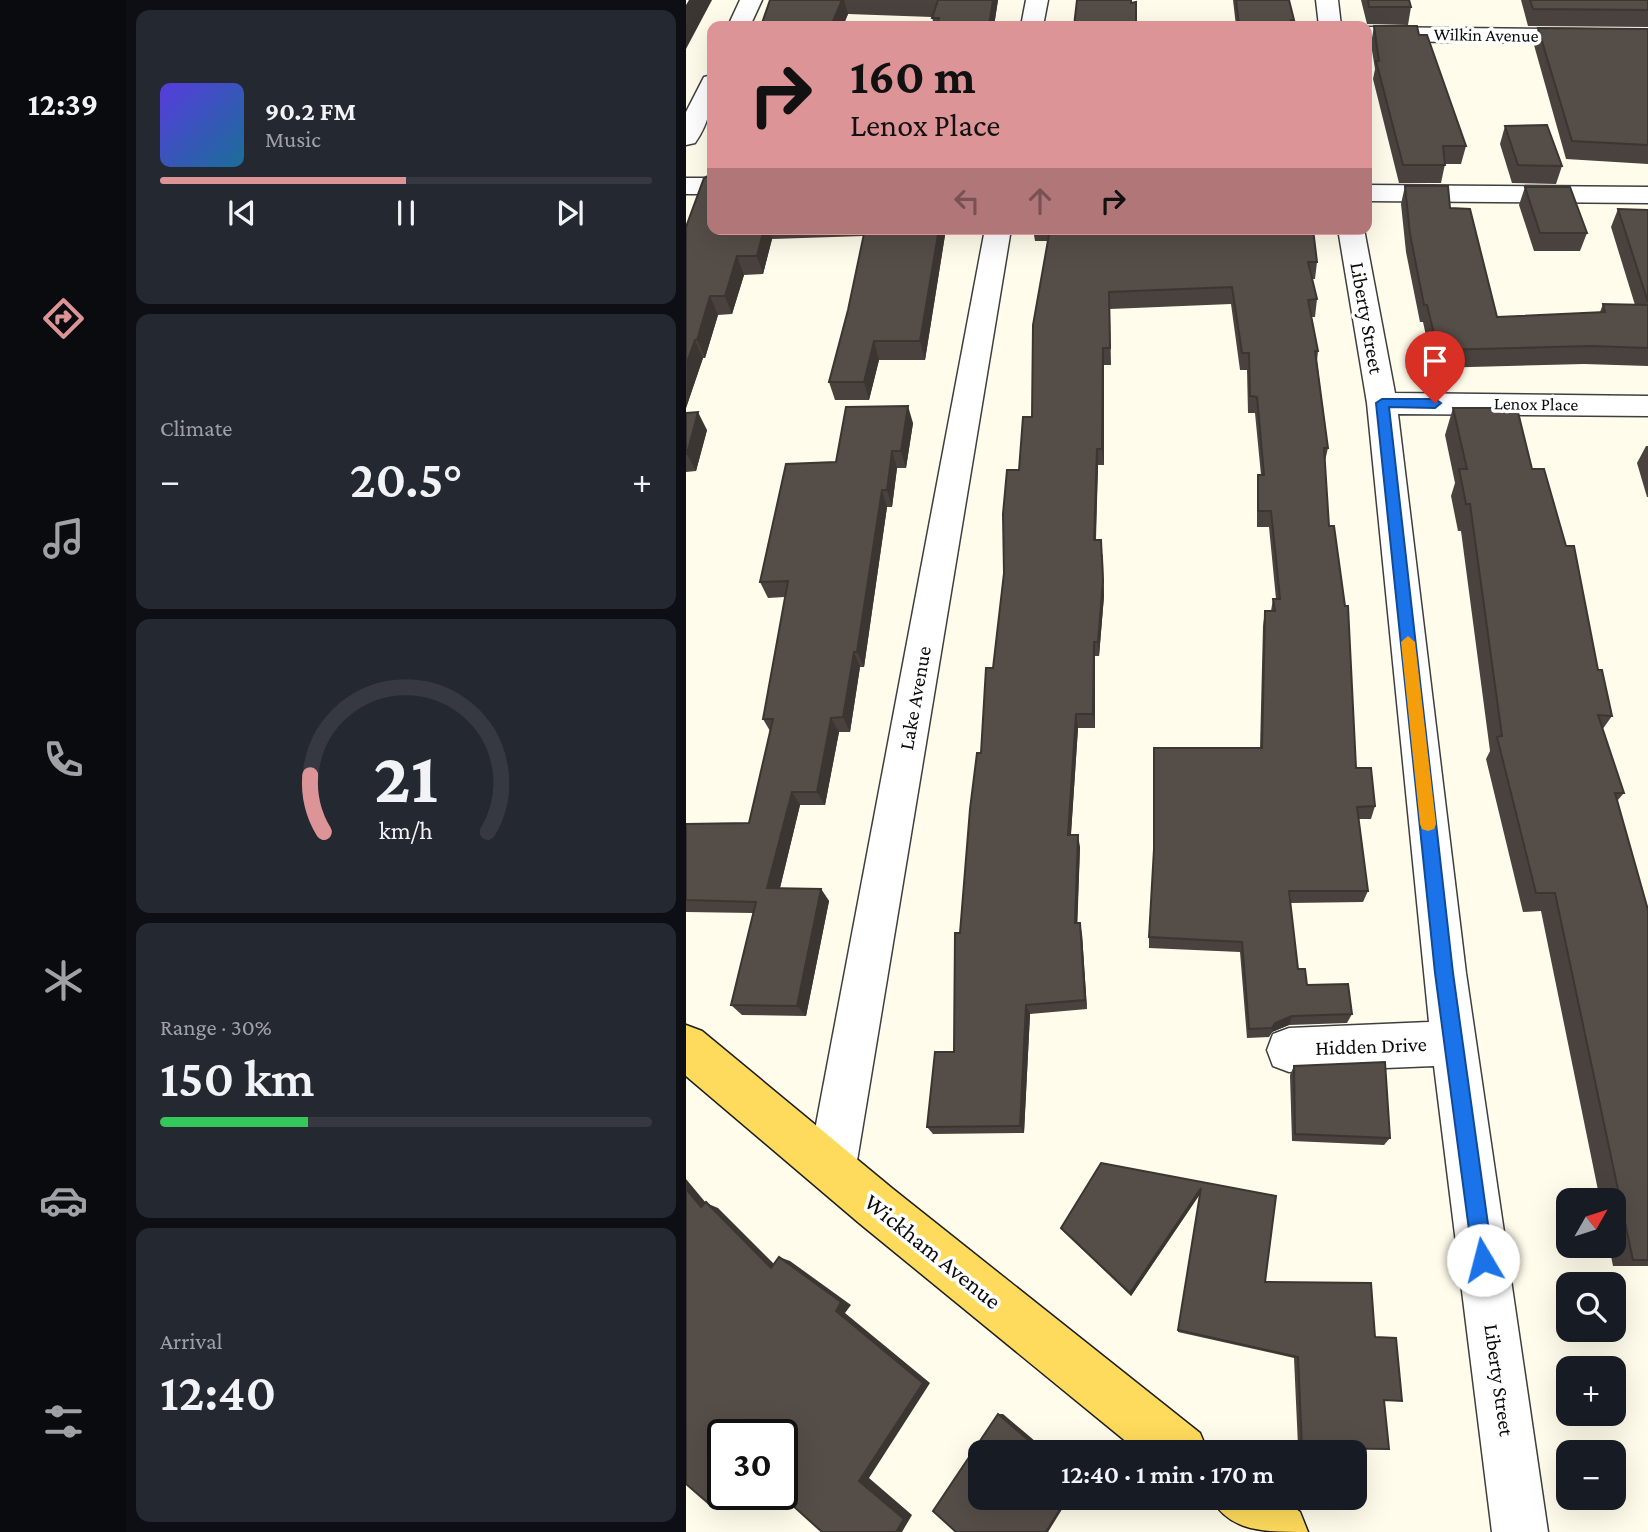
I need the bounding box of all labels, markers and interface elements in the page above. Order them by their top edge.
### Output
street label: Wilkin Avenue [1433,24,1539,46]
icon: right [735,49,826,140]
text: 160 m [850,49,976,104]
text: 12:39 [28,86,98,122]
text: 90.2 FM [265,97,356,126]
text: Lenox Place [850,107,1000,143]
text: Music [265,126,321,152]
icon: left [948,182,986,220]
icon: ahead [1021,182,1059,220]
icon: right [1094,182,1132,220]
icon: previous [223,194,261,232]
icon: pause [387,194,425,232]
icon: next [551,194,589,232]
street label: Liberty Street [1345,260,1389,377]
icon: directions [39,294,88,343]
pin [1405,331,1465,403]
icon: arrive [1416,342,1454,380]
street label: Lenox Place [1494,393,1579,415]
text: Climate [160,415,232,441]
text: 20.5° [350,450,462,508]
text: − [160,459,180,501]
text: + [632,459,652,501]
icon: music [39,514,88,563]
street label: Lake Avenue [894,644,936,752]
icon: phone [39,735,88,784]
text: 21 [374,737,438,818]
text: km/h [379,817,433,844]
icon: climate [39,956,88,1005]
text: Range · 30% [160,1014,272,1040]
street label: Hidden Drive [1315,1032,1427,1060]
text: 150 km [160,1049,315,1107]
icon: car [39,1176,88,1225]
street label: Wickham Avenue [859,1188,1007,1314]
north arrow [1556,1188,1626,1258]
map controls [1556,1188,1626,1510]
position arrow [1446,1223,1520,1297]
button: search [1556,1272,1626,1342]
street label: Liberty Street [1479,1322,1519,1439]
text: Arrival [160,1328,223,1354]
button: + [1556,1356,1626,1426]
text: 12:40 [160,1363,276,1421]
icon: filters [39,1397,88,1446]
speed limit sign: 30 [707,1419,798,1510]
button: − [1556,1440,1626,1510]
text: 12:40 · 1 min · 170 m [1061,1460,1274,1489]

